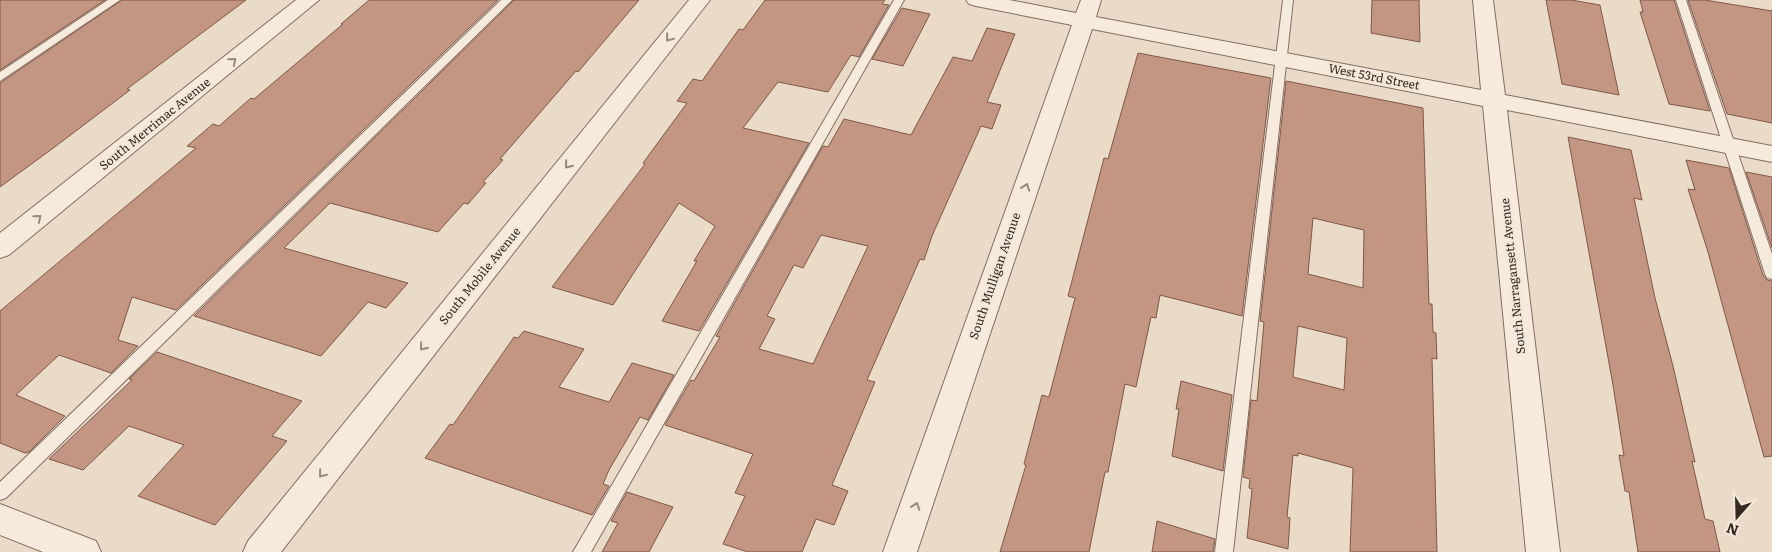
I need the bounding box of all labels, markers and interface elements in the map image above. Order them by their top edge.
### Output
one-way arrow [667,32,675,41]
street label: West 53rd Street [1327,58,1422,94]
one-way arrow [227,59,236,67]
street label: South Merrimac Avenue [95,73,214,174]
one-way arrow [566,159,574,168]
one-way arrow [1020,183,1030,192]
street label: South Narragansett Avenue [1495,197,1529,355]
street label: South Mulligan Avenue [964,210,1024,342]
one-way arrow [32,215,41,223]
street label: South Mobile Avenue [434,223,524,328]
one-way arrow [421,341,429,350]
one-way arrow [319,468,328,478]
north arrow [1712,492,1762,542]
one-way arrow [910,502,920,511]
text: N [1723,519,1741,542]

